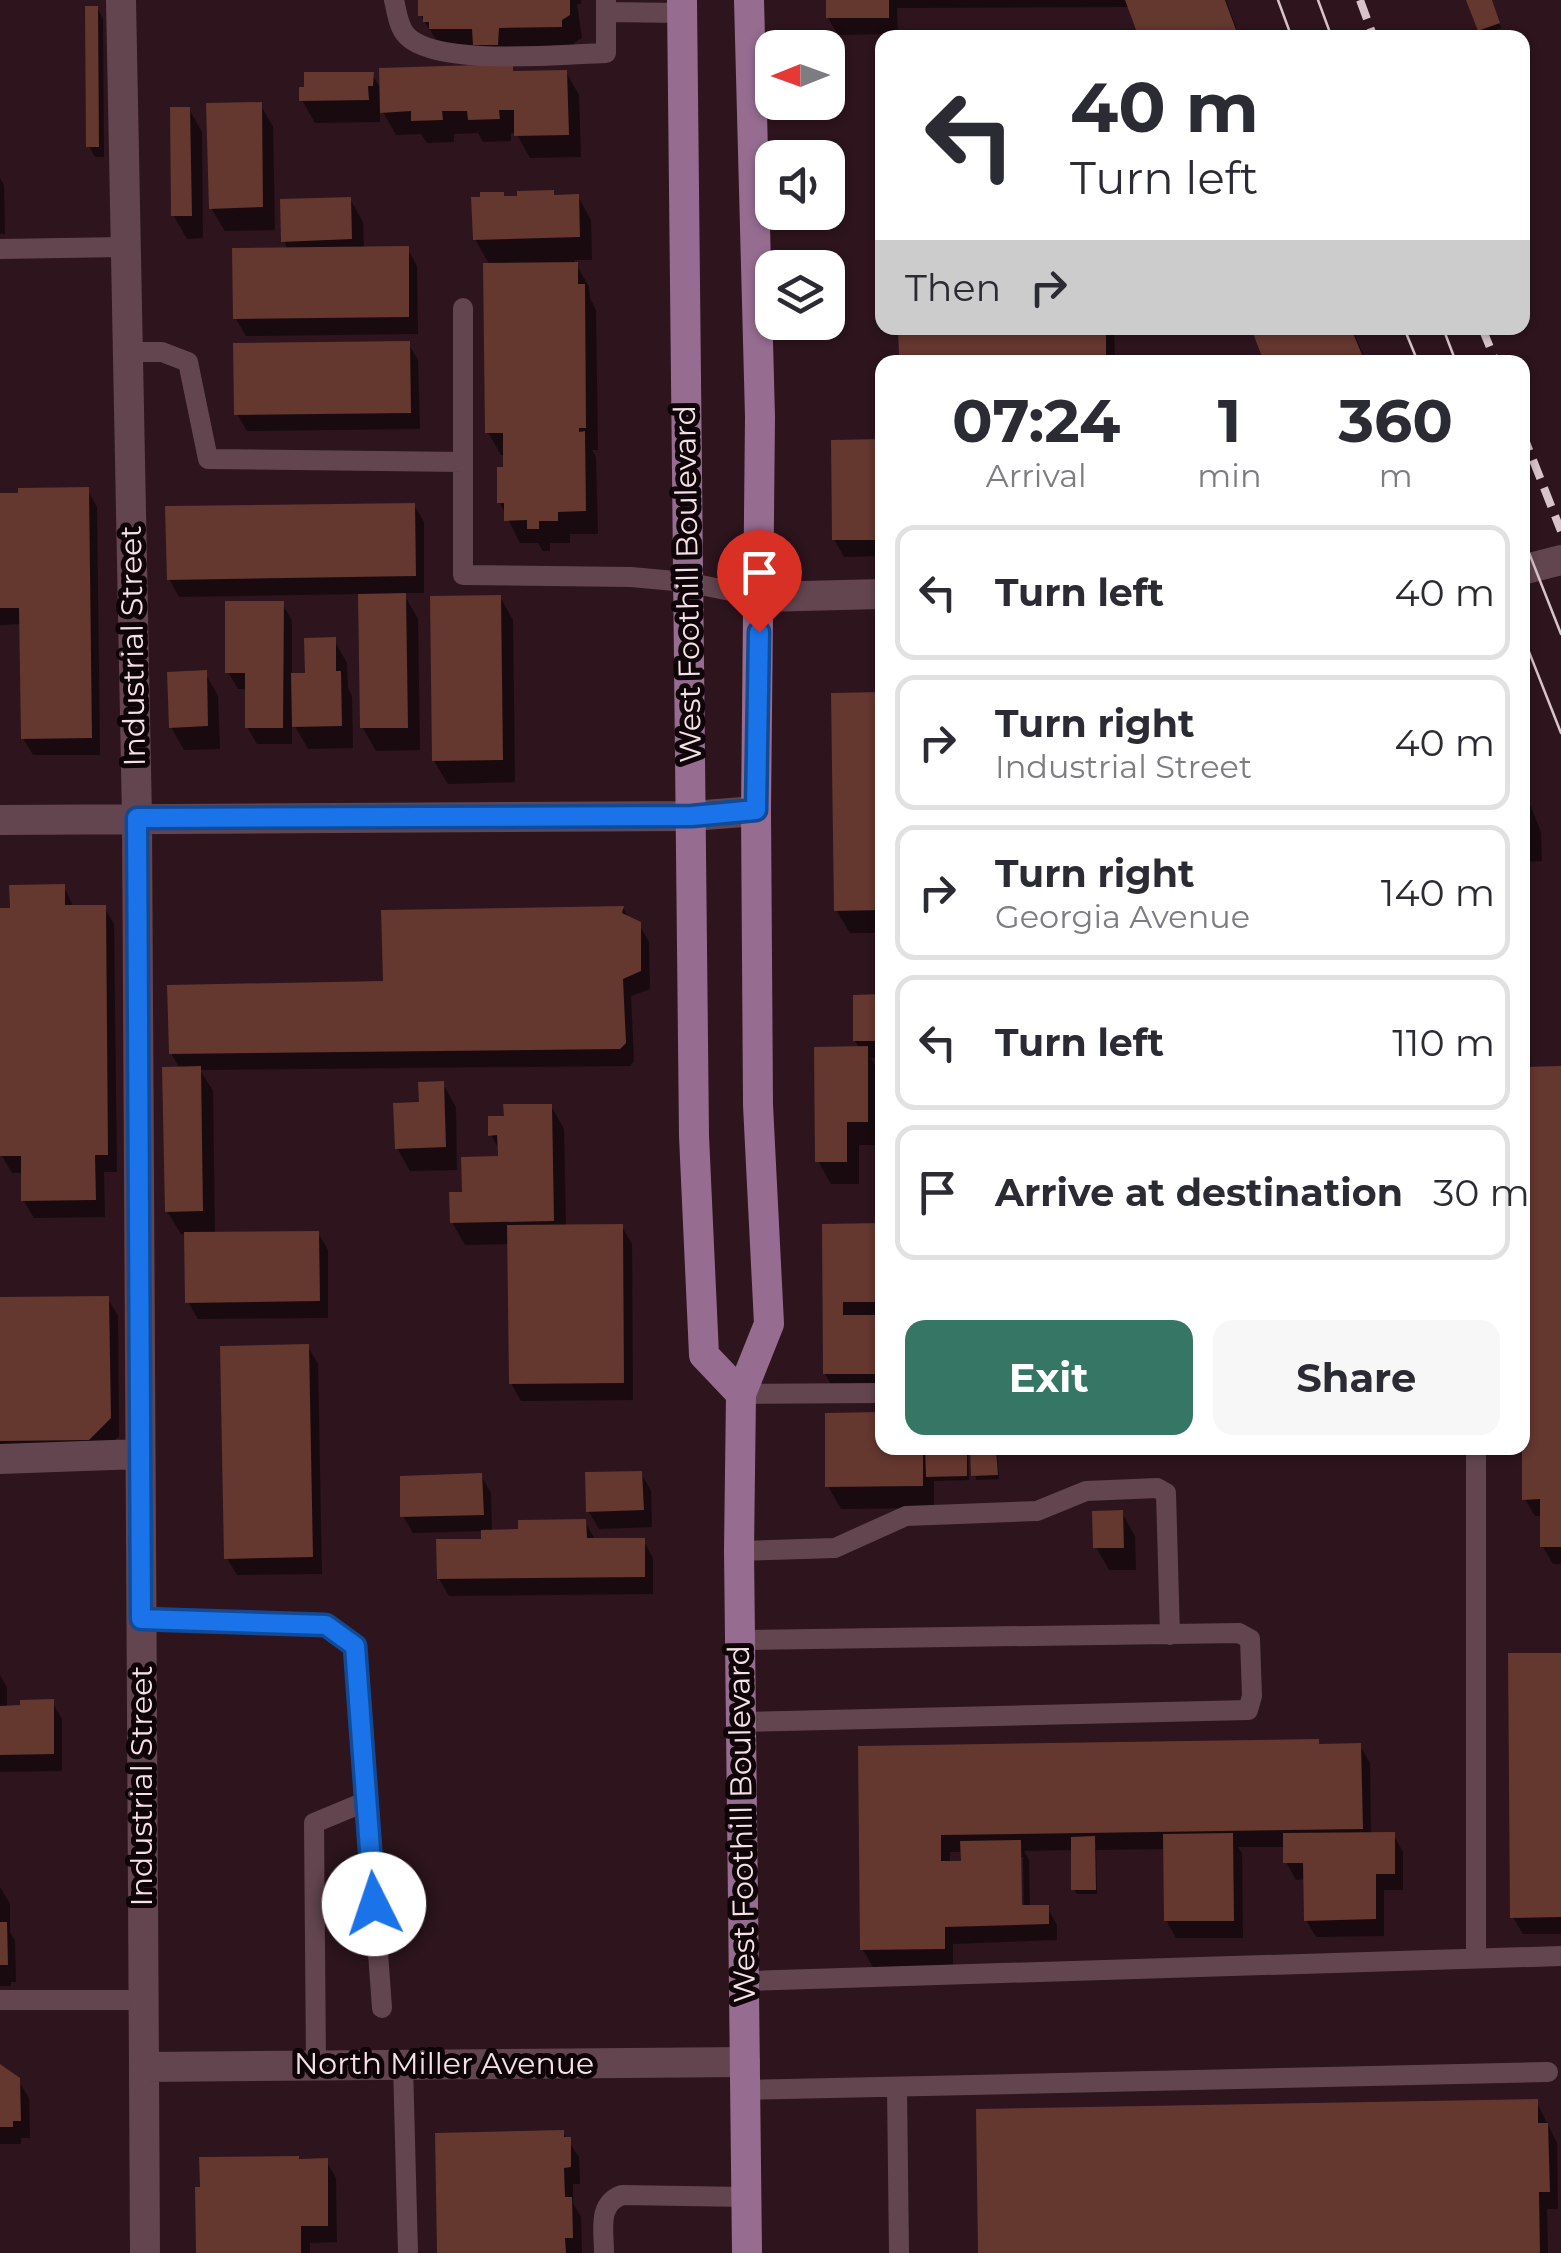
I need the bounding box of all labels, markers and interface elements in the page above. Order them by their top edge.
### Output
north arrow [755,30,845,120]
map controls [755,30,845,340]
text: 40 m [1070,64,1259,150]
icon: left [905,70,1035,200]
button: sound [755,140,845,230]
text: Turn left [1070,150,1258,205]
button: layers [755,250,845,340]
icon: right [1021,260,1076,315]
text: Then [905,264,1001,311]
text: 07:24 [952,384,1120,457]
text: 1 [1218,384,1241,457]
text: 360 [1339,384,1453,457]
street label: West Foothill Boulevard [666,405,709,763]
text: Arrival [986,456,1087,495]
text: min [1197,456,1262,495]
text: m [1379,456,1413,495]
street label: Industrial Street [112,525,153,767]
pin [717,530,802,633]
icon: arrive [732,545,787,600]
icon: left [910,565,965,620]
text: Turn left [995,569,1164,616]
text: 40 m [1394,569,1495,616]
text: Turn right [995,700,1194,747]
icon: right [910,715,965,770]
text: 40 m [1394,719,1495,766]
text: Industrial Street [995,747,1252,786]
text: Turn right [995,850,1194,897]
icon: right [910,865,965,920]
text: 140 m [1381,869,1495,916]
text: Georgia Avenue [995,897,1250,936]
icon: left [910,1015,965,1070]
text: Turn left [995,1019,1164,1066]
text: 110 m [1392,1019,1495,1066]
icon: arrive [910,1165,965,1220]
text: Arrive at destination [995,1169,1403,1216]
text: 30 m [1433,1169,1530,1216]
button: Exit [905,1320,1193,1435]
button: Share [1213,1320,1500,1435]
street label: West Foothill Boulevard [720,1645,763,2003]
street label: Industrial Street [123,1666,160,1906]
position arrow [322,1852,426,1956]
street label: North Miller Avenue [294,2045,594,2082]

